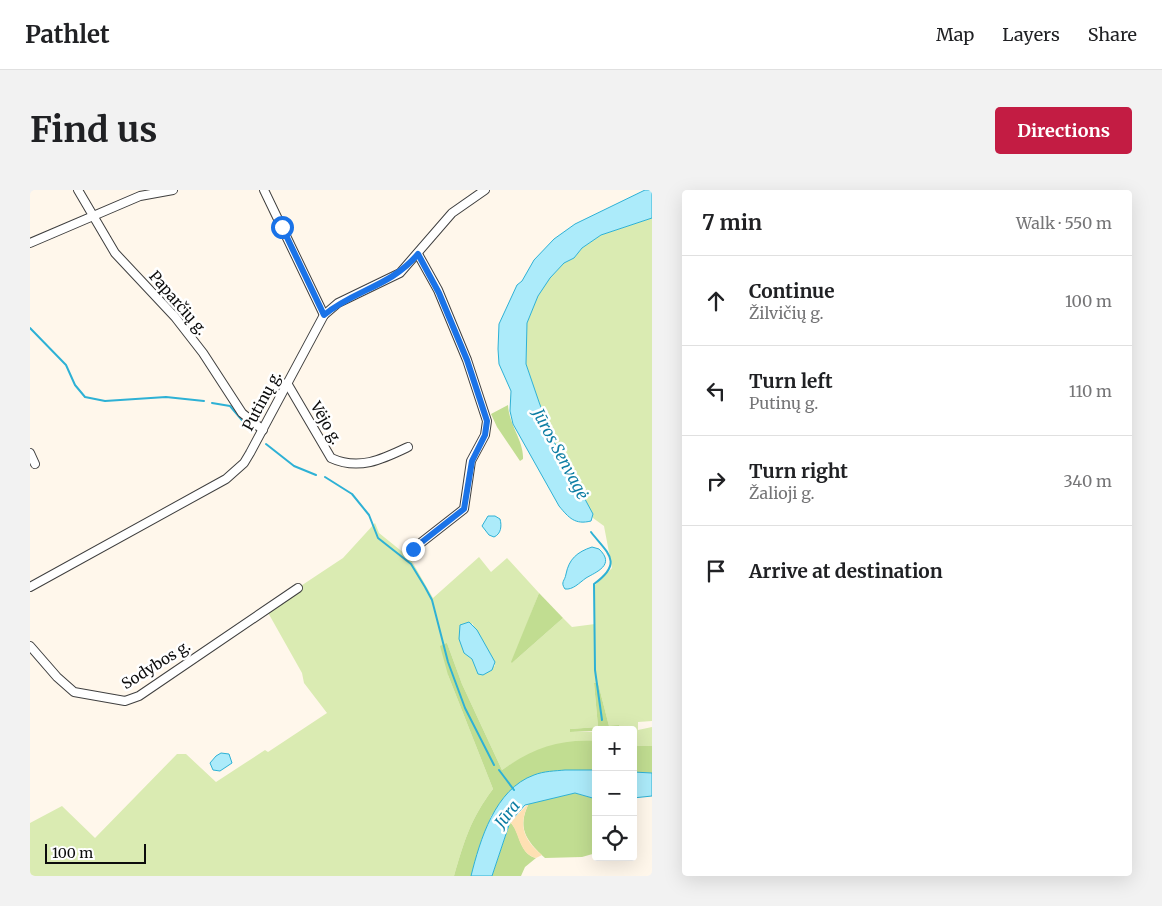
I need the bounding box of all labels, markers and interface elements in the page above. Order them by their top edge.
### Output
text: Pathlet [25,19,110,50]
text: Map [936,23,974,46]
text: Layers [1002,23,1060,46]
text: Share [1088,23,1137,46]
button: Directions [995,107,1132,154]
text: Find us [30,108,157,152]
text: 7 min [702,209,762,236]
text: Walk · 550 m [1016,213,1112,233]
route start [271,216,294,239]
street label: Paparčių g. [145,267,211,339]
text: Continue [749,279,835,303]
icon: ahead [702,287,730,315]
text: 100 m [1065,291,1112,311]
text: Žilvičių g. [749,303,824,323]
street label: Putinų g. [238,368,285,434]
text: Turn left [749,369,833,393]
icon: left [702,377,730,405]
text: 110 m [1069,381,1112,401]
text: Putinų g. [749,393,818,413]
street label: Vėjo g. [306,397,346,448]
water label: Jūros Senvagė [528,403,593,503]
text: Turn right [749,459,848,483]
icon: right [702,467,730,495]
text: 340 m [1063,471,1112,491]
text: Žalioji g. [749,483,815,503]
route end [402,538,425,561]
icon: arrive [702,557,730,585]
text: Arrive at destination [749,559,943,583]
street label: Sodybos g. [118,636,194,693]
map controls [592,726,637,861]
button: + [592,726,637,771]
button: − [592,771,637,816]
water label: Jūra [489,796,524,833]
button: locate [592,816,637,861]
scale bar [45,841,146,864]
text: 100 m [52,844,93,862]

